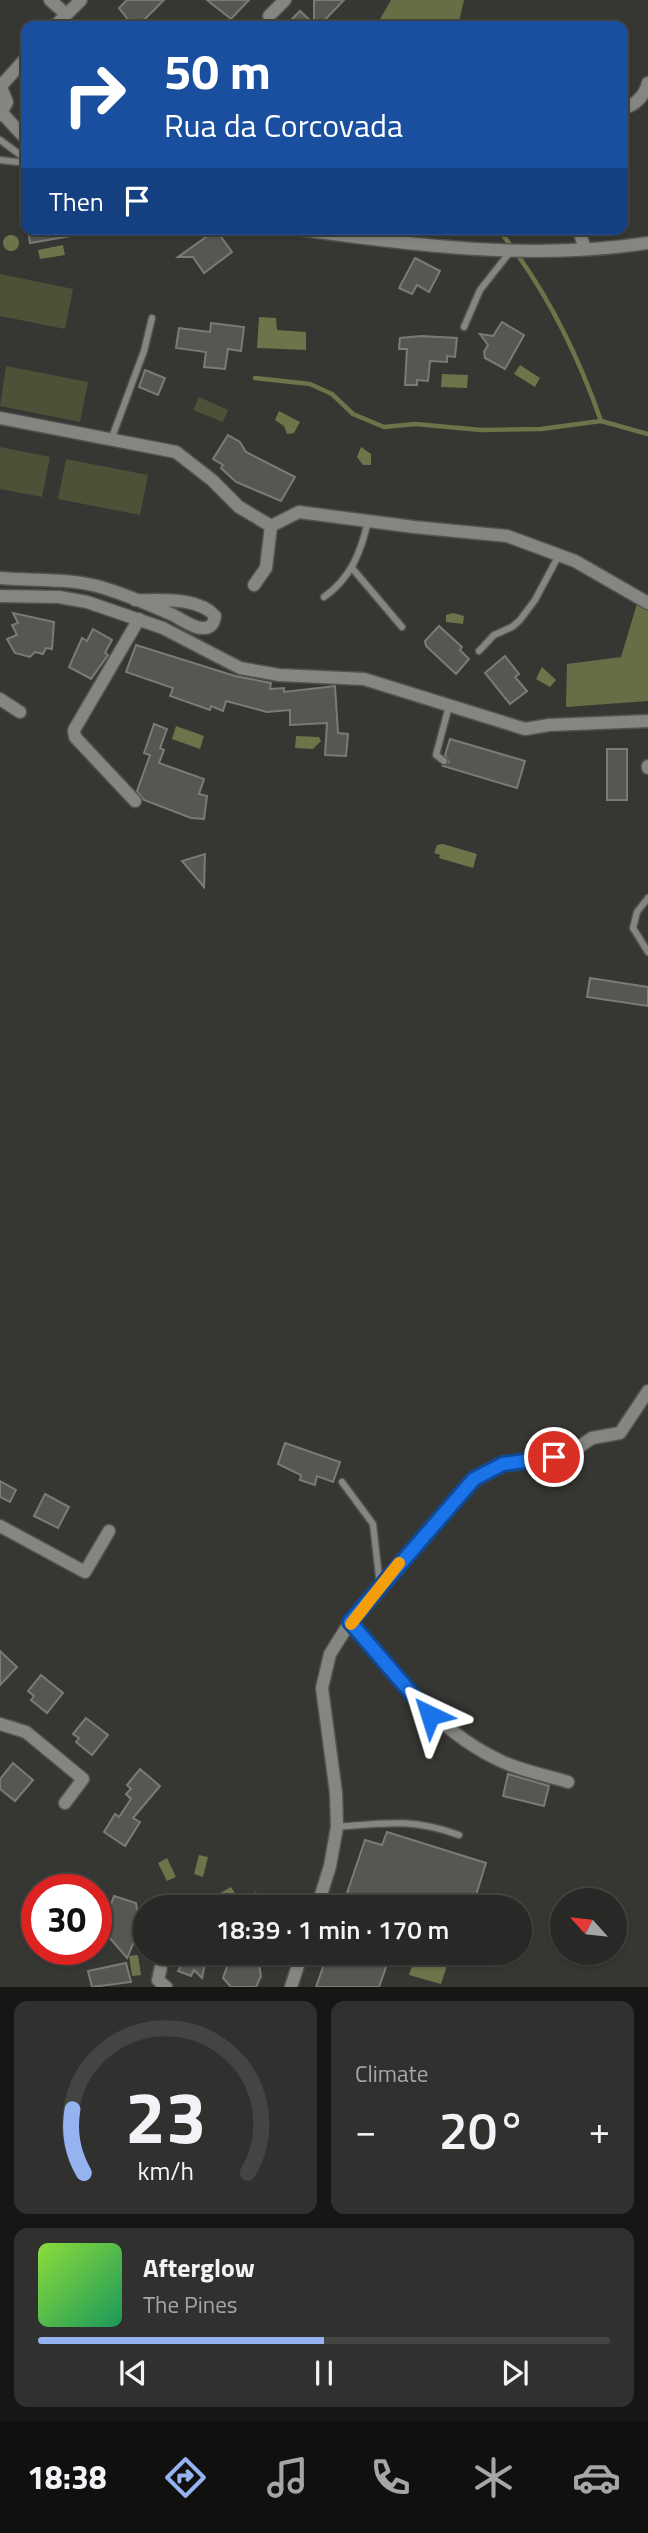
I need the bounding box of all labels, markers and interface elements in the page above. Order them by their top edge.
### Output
text: 50 m [164,33,271,108]
icon: right [49,49,140,140]
text: Rua da Corcovada [164,101,403,149]
text: Then [49,182,104,221]
icon: arrive [118,182,156,220]
pin [524,1427,584,1487]
icon: arrive [535,1438,573,1476]
position arrow [393,1678,467,1752]
speed limit sign: 30 [21,1874,112,1965]
north arrow [550,1888,626,1965]
map controls [550,1888,627,1965]
text: 18:39 · 1 min · 170 m [216,1910,449,1949]
text: Climate [355,2056,428,2091]
text: 23 [125,2062,206,2172]
text: 20° [439,2090,526,2169]
text: − [355,2101,376,2159]
text: + [589,2101,610,2159]
text: km/h [137,2152,194,2190]
text: Afterglow [143,2248,255,2287]
text: The Pines [143,2287,237,2322]
icon: previous [114,2354,152,2392]
icon: pause [305,2354,343,2392]
icon: next [496,2354,534,2392]
text: 18:38 [27,2453,107,2501]
icon: directions [161,2453,210,2502]
icon: music [263,2453,312,2502]
icon: phone [366,2453,415,2502]
icon: climate [469,2453,518,2502]
icon: car [572,2453,621,2502]

